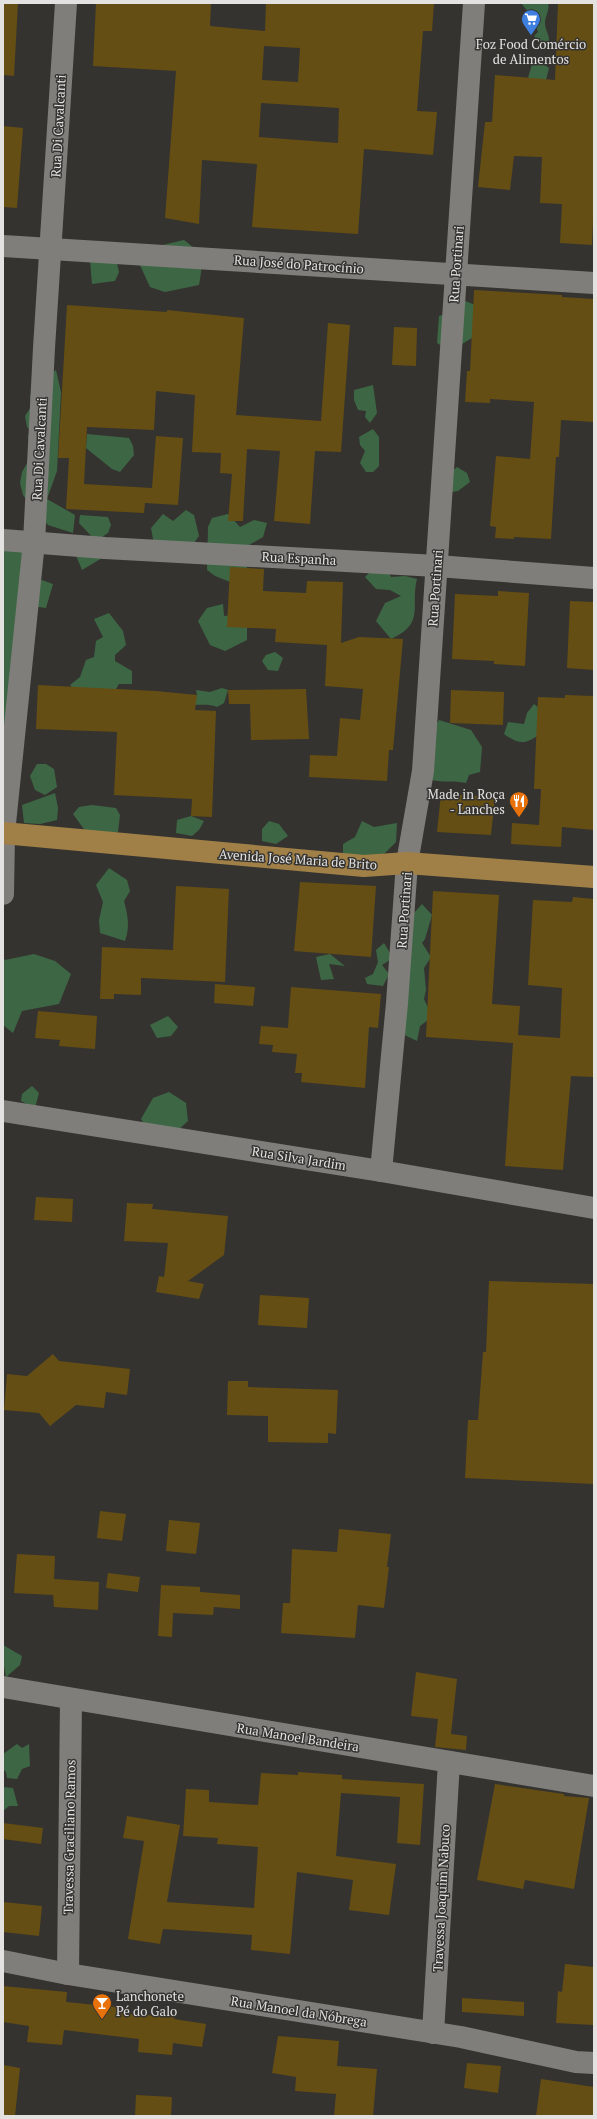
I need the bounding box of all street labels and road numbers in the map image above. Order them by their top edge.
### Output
street label: Rua Di Cavalcanti [46,74,70,178]
street label: Rua Portinari [444,225,468,303]
street label: Rua José do Patrocínio [233,250,365,278]
street label: Rua Di Cavalcanti [27,397,51,501]
street label: Rua Espanha [261,547,337,569]
street label: Rua Portinari [423,549,447,627]
street label: Avenida José Maria de Brito [218,844,378,874]
street label: Rua Portinari [392,871,416,949]
street label: Rua Silva Jardim [251,1142,347,1174]
street label: Rua Manoel Bandeira [236,1718,361,1756]
street label: Travessa Graciliano Ramos [59,1759,79,1915]
street label: Travessa Joaquim Nabuco [428,1824,454,1972]
street label: Rua Manoel da Nóbrega [230,1991,369,2031]

